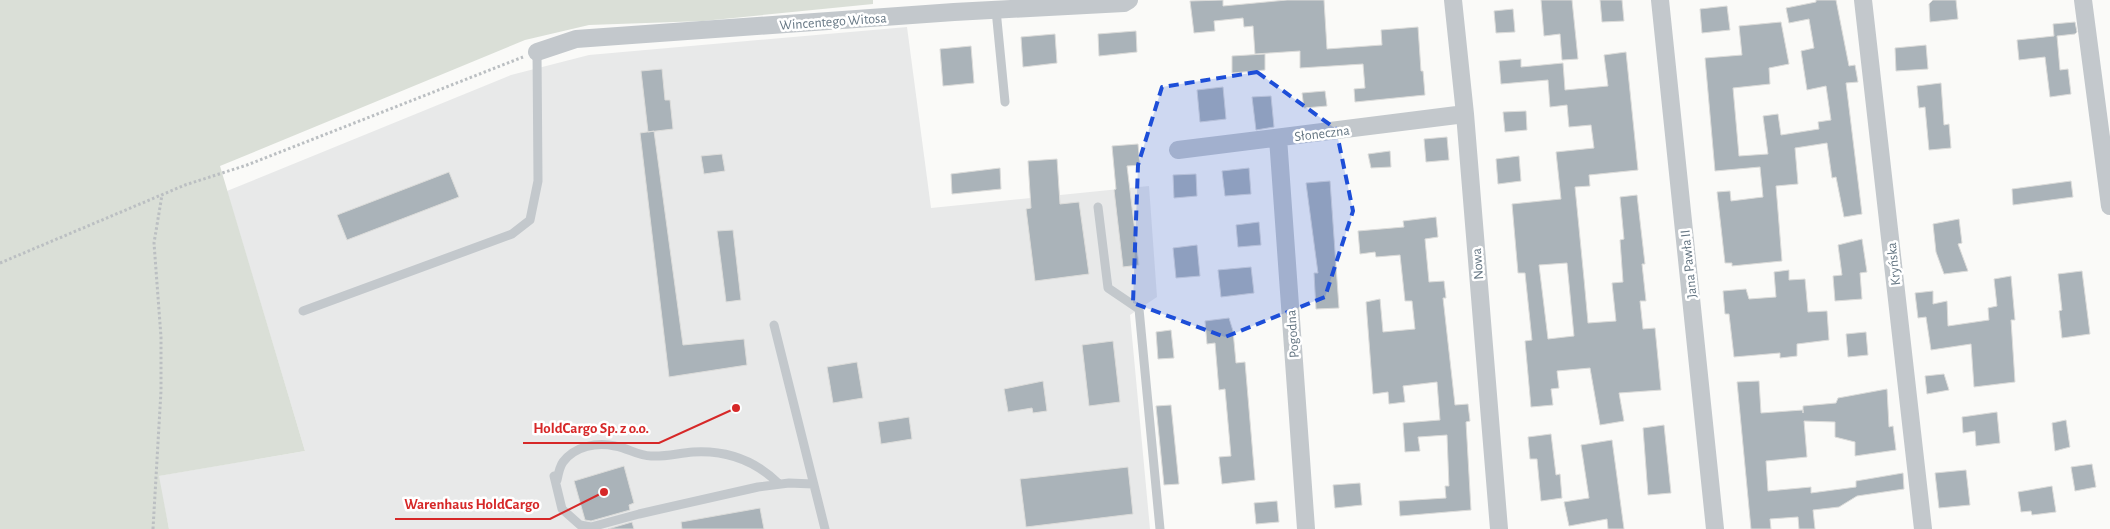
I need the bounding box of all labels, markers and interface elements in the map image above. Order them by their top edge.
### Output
street label: Wincentego Witosa [779,11,888,33]
street label: Słoneczna [1294,124,1351,144]
street label: Jana Pawła II [1678,229,1700,299]
street label: Kryńska [1885,241,1903,286]
street label: Nowa [1470,247,1486,280]
street label: Pogodna [1284,309,1302,358]
callout: HoldCargo Sp. z o.o. [523,413,659,443]
text: HoldCargo Sp. z o.o. [533,421,649,436]
callout: Warenhaus HoldCargo [395,489,550,519]
text: Warenhaus HoldCargo [404,497,540,512]

